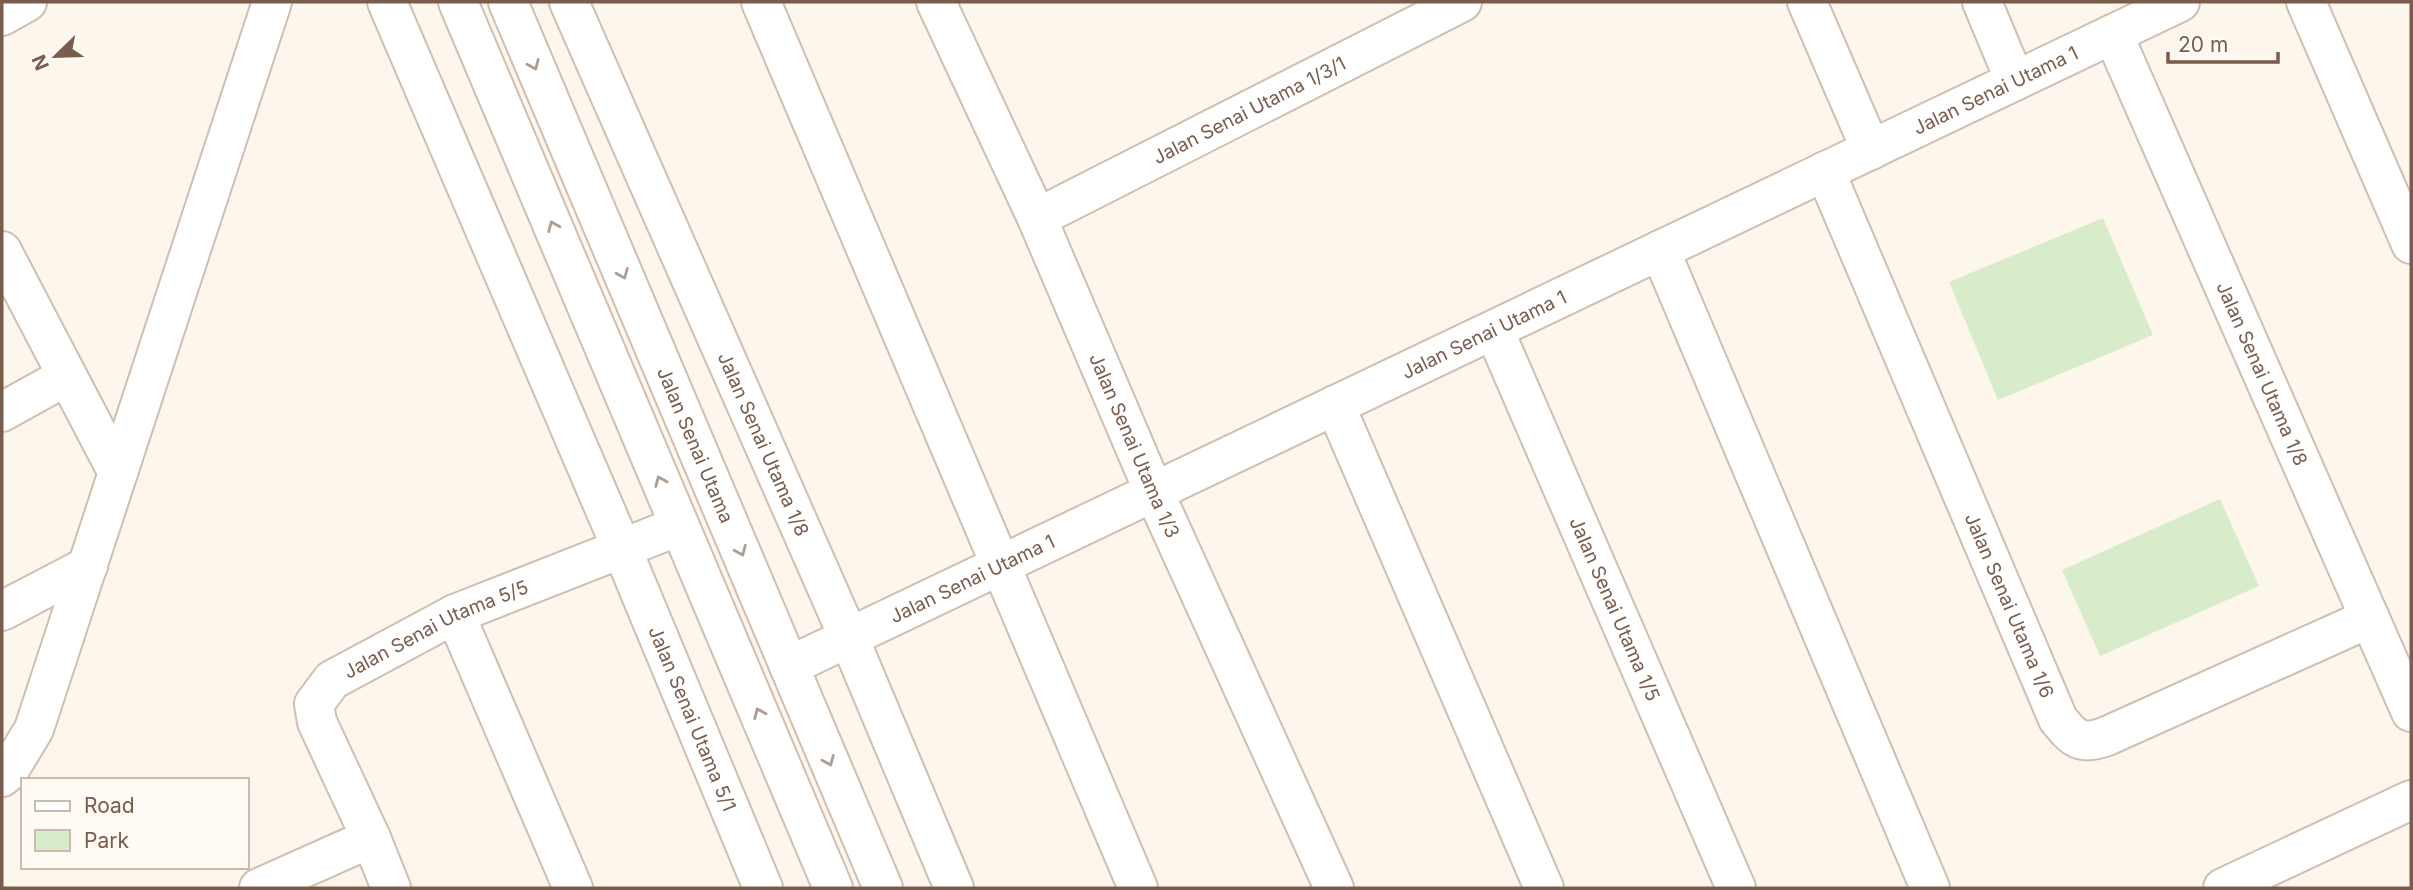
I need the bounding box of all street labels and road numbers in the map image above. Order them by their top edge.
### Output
street label: Jalan Senai Utama 1 [1909,41,2082,139]
street label: Jalan Senai Utama 1/3/1 [1149,52,1349,169]
street label: Jalan Senai Utama 1/8 [2212,278,2313,469]
street label: Jalan Senai Utama 1 [1398,285,1570,383]
street label: Jalan Senai Utama 1/8 [713,349,814,540]
street label: Jalan Senai Utama 1/3 [1085,350,1185,541]
street label: Jalan Senai Utama [652,364,739,526]
street label: Jalan Senai Utama 1/6 [1960,509,2059,701]
street label: Jalan Senai Utama 1/5 [1565,513,1665,705]
street label: Jalan Senai Utama 1 [886,529,1058,628]
street label: Jalan Senai Utama 5/5 [340,575,531,683]
street label: Jalan Senai Utama 5/1 [644,623,741,815]

